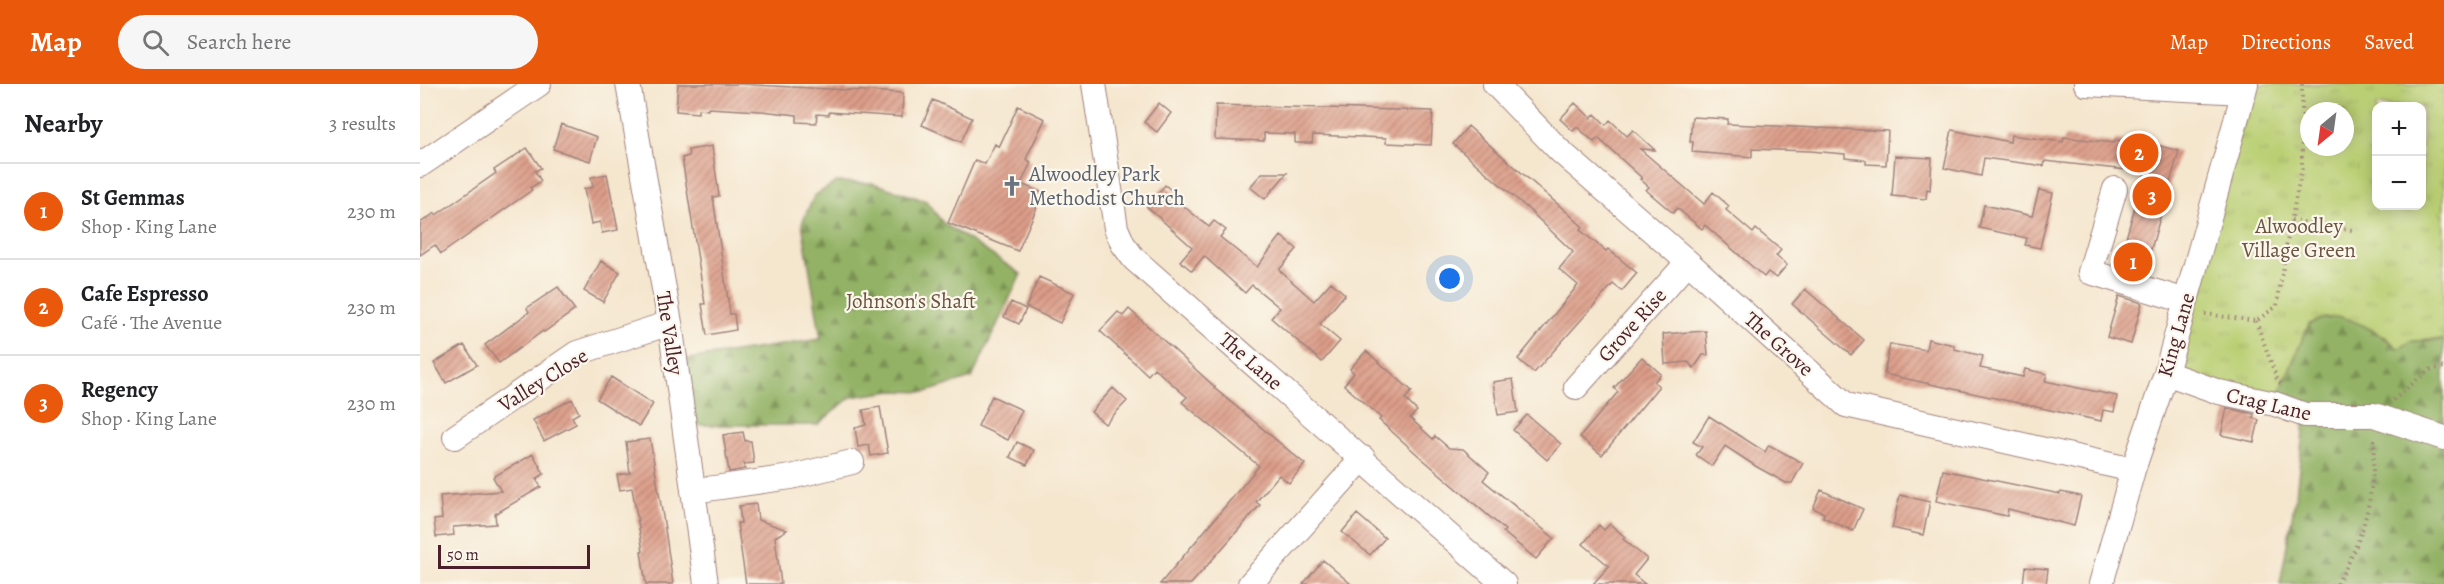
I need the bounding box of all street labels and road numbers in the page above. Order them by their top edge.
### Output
street label: Grove Rise [1591,282,1673,368]
street label: The Valley [650,289,691,377]
street label: King Lane [2151,289,2201,381]
street label: The Grove [1738,305,1820,383]
street label: The Lane [1213,326,1289,396]
street label: Valley Close [492,341,593,419]
street label: Crag Lane [2224,381,2314,427]

